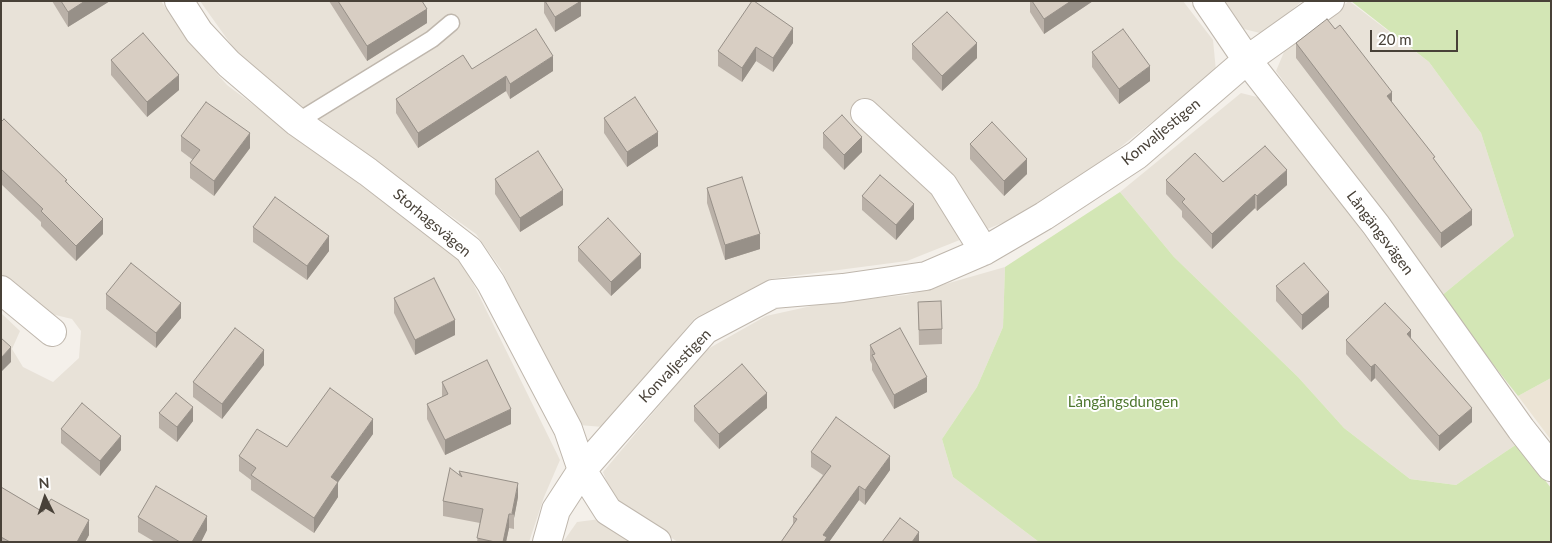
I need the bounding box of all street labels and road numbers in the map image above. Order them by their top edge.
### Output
street label: Konvaljestigen [1118,95,1204,169]
street label: Storhagsvägen [389,185,475,261]
street label: Långängsvägen [1343,188,1417,278]
street label: Konvaljestigen [635,325,715,407]

